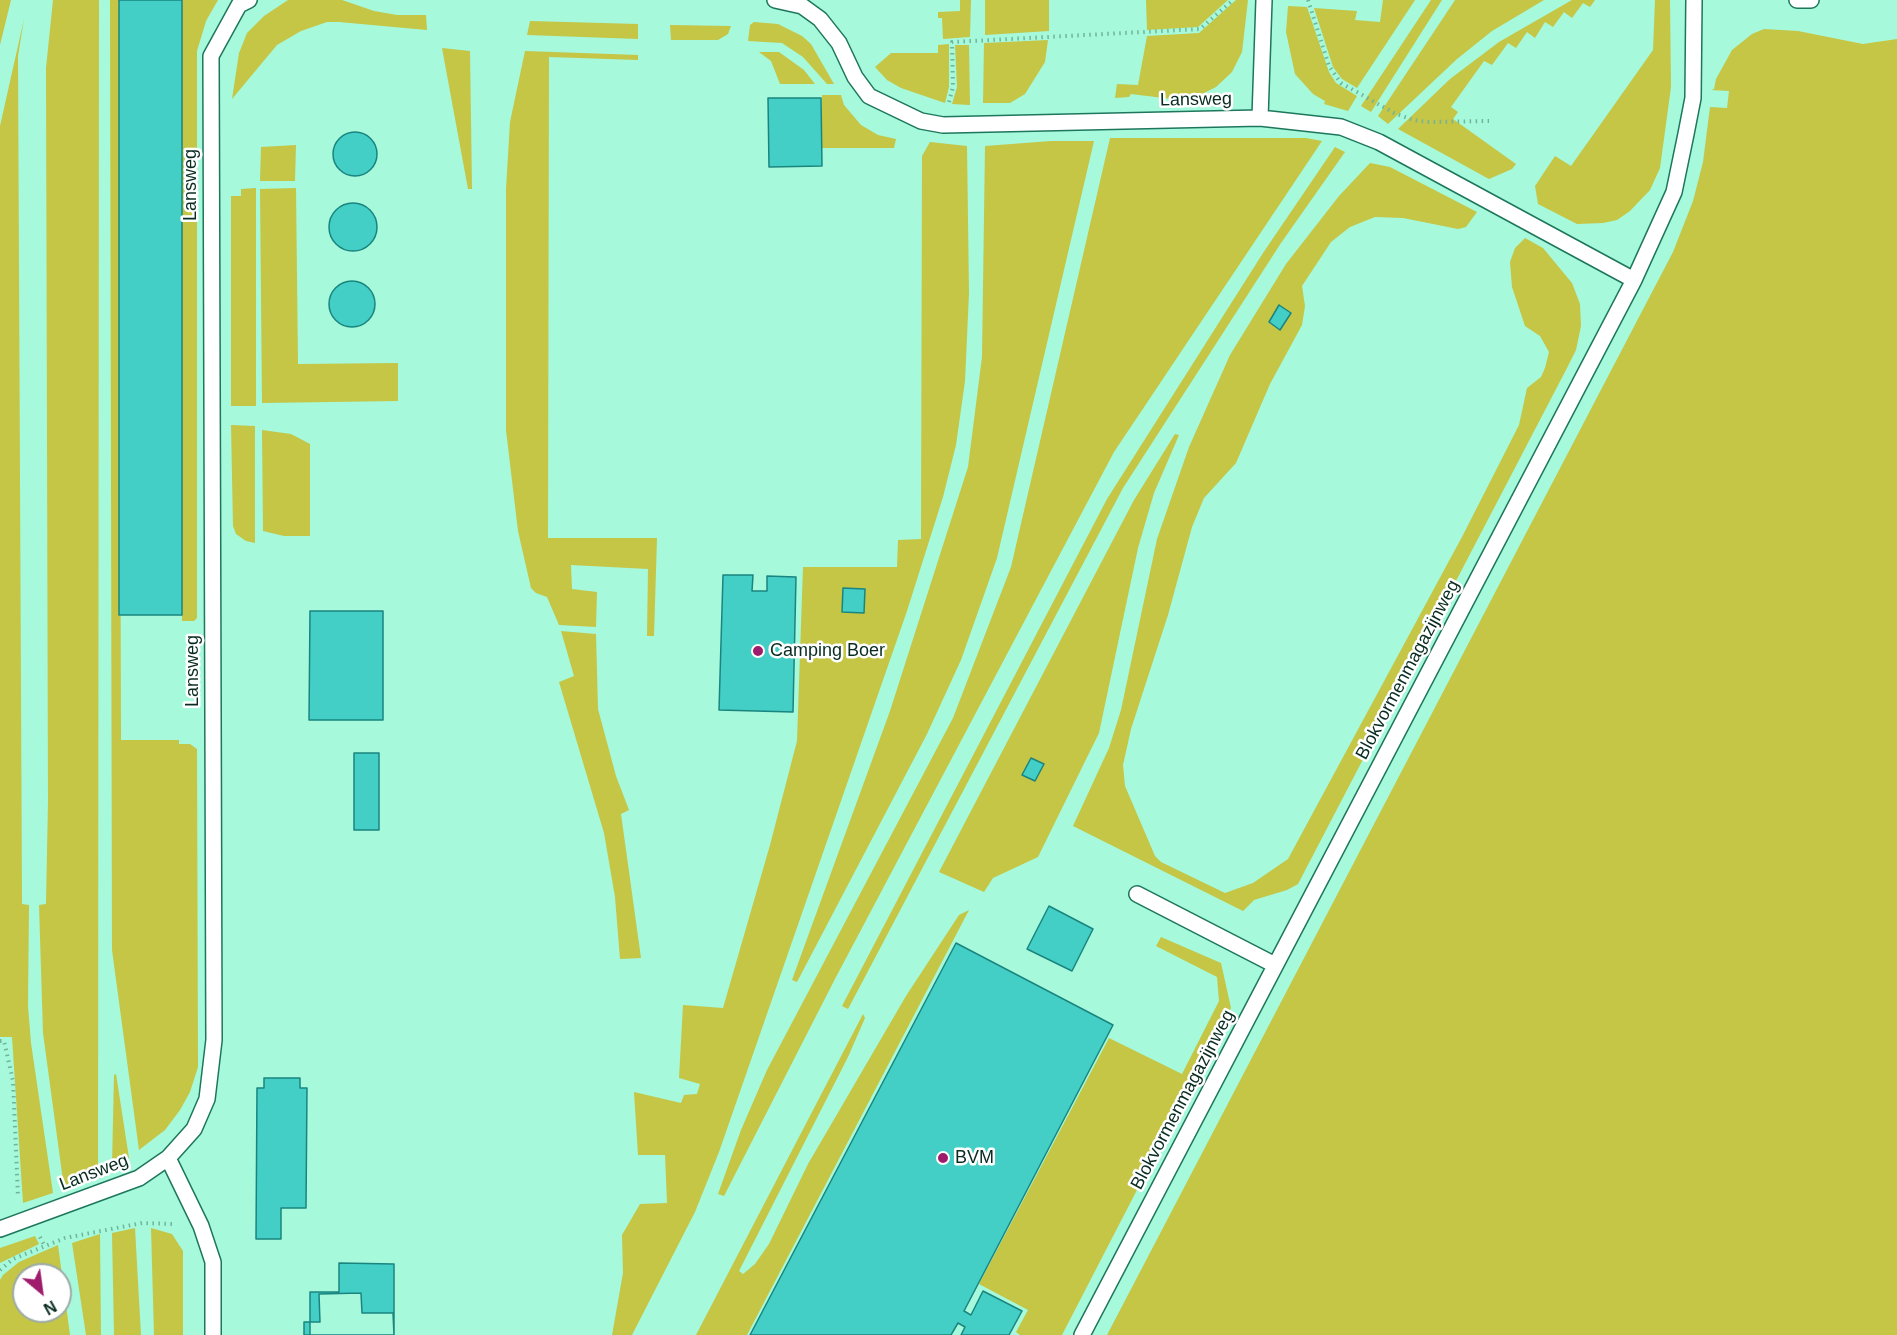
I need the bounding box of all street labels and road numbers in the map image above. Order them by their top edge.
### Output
street label: Lansweg [1160,89,1232,111]
street label: Lansweg [180,149,202,221]
street label: Blokvormenmagazijnweg [1351,577,1465,763]
street label: Lansweg [182,635,204,707]
street label: Blokvormenmagazijnweg [1126,1007,1240,1193]
street label: Lansweg [56,1150,132,1196]

